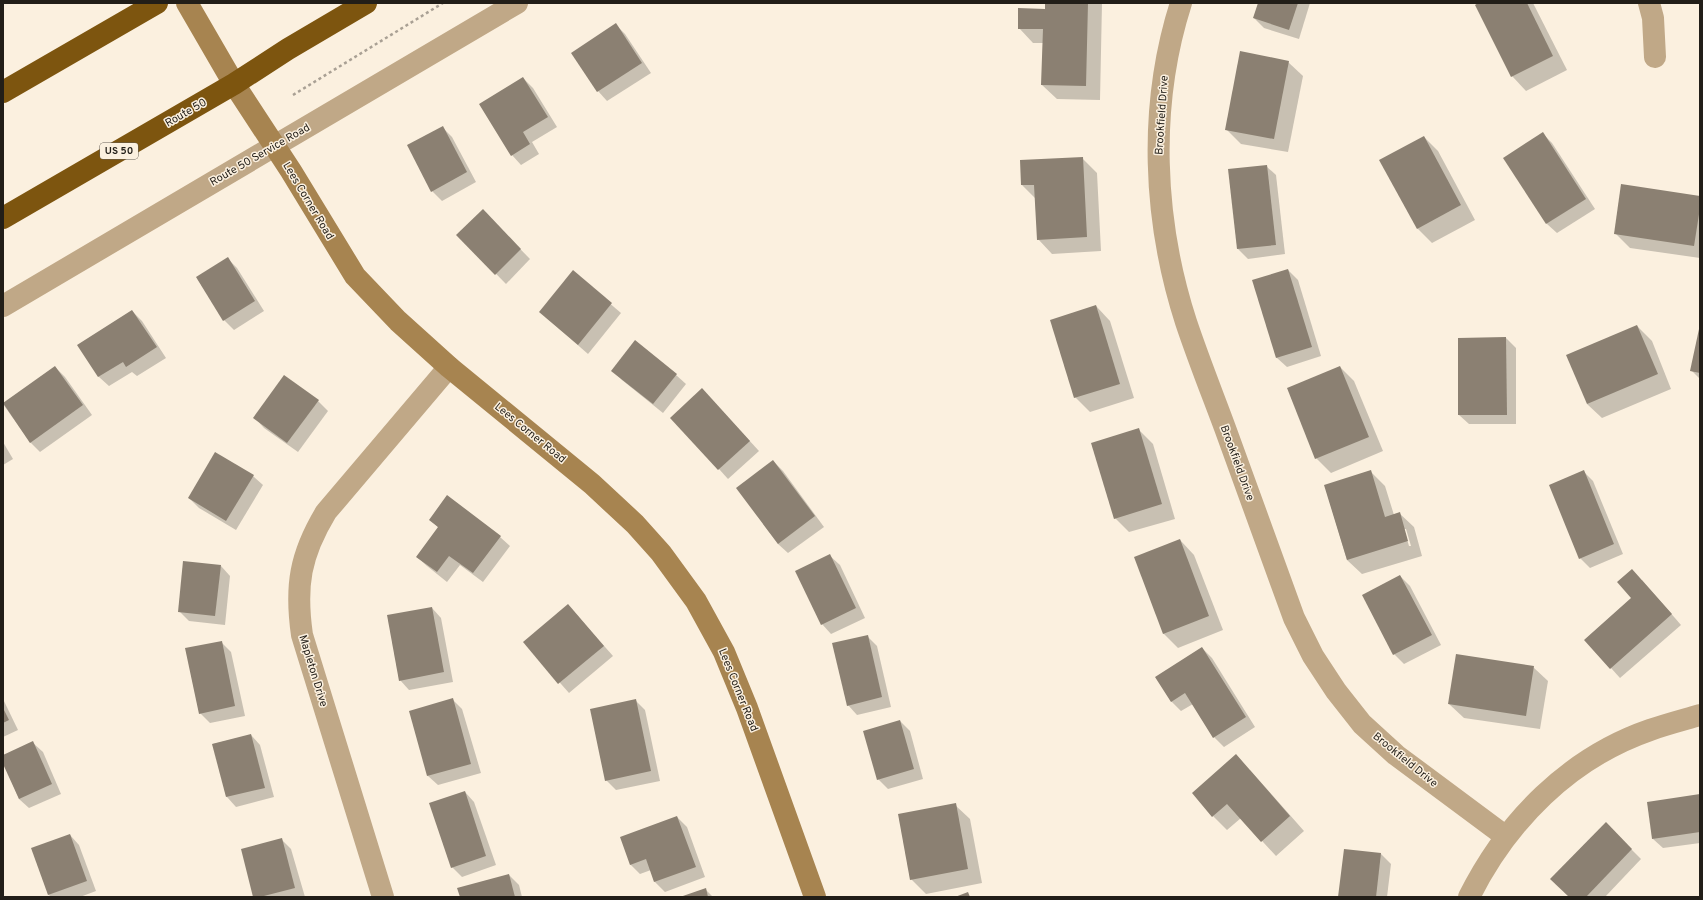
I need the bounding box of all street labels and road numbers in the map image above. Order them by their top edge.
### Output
street label: Brookfield Drive [1152,75,1172,155]
street label: Route 50 [163,95,209,131]
street label: Route 50 Service Road [207,121,313,189]
road number: US 50 [100,143,138,159]
street label: Lees Corner Road [279,160,337,242]
street label: Lees Corner Road [491,400,569,466]
street label: Brookfield Drive [1217,423,1257,503]
street label: Mapleton Drive [295,633,331,709]
street label: Lees Corner Road [715,647,761,733]
street label: Brookfield Drive [1370,730,1440,791]

